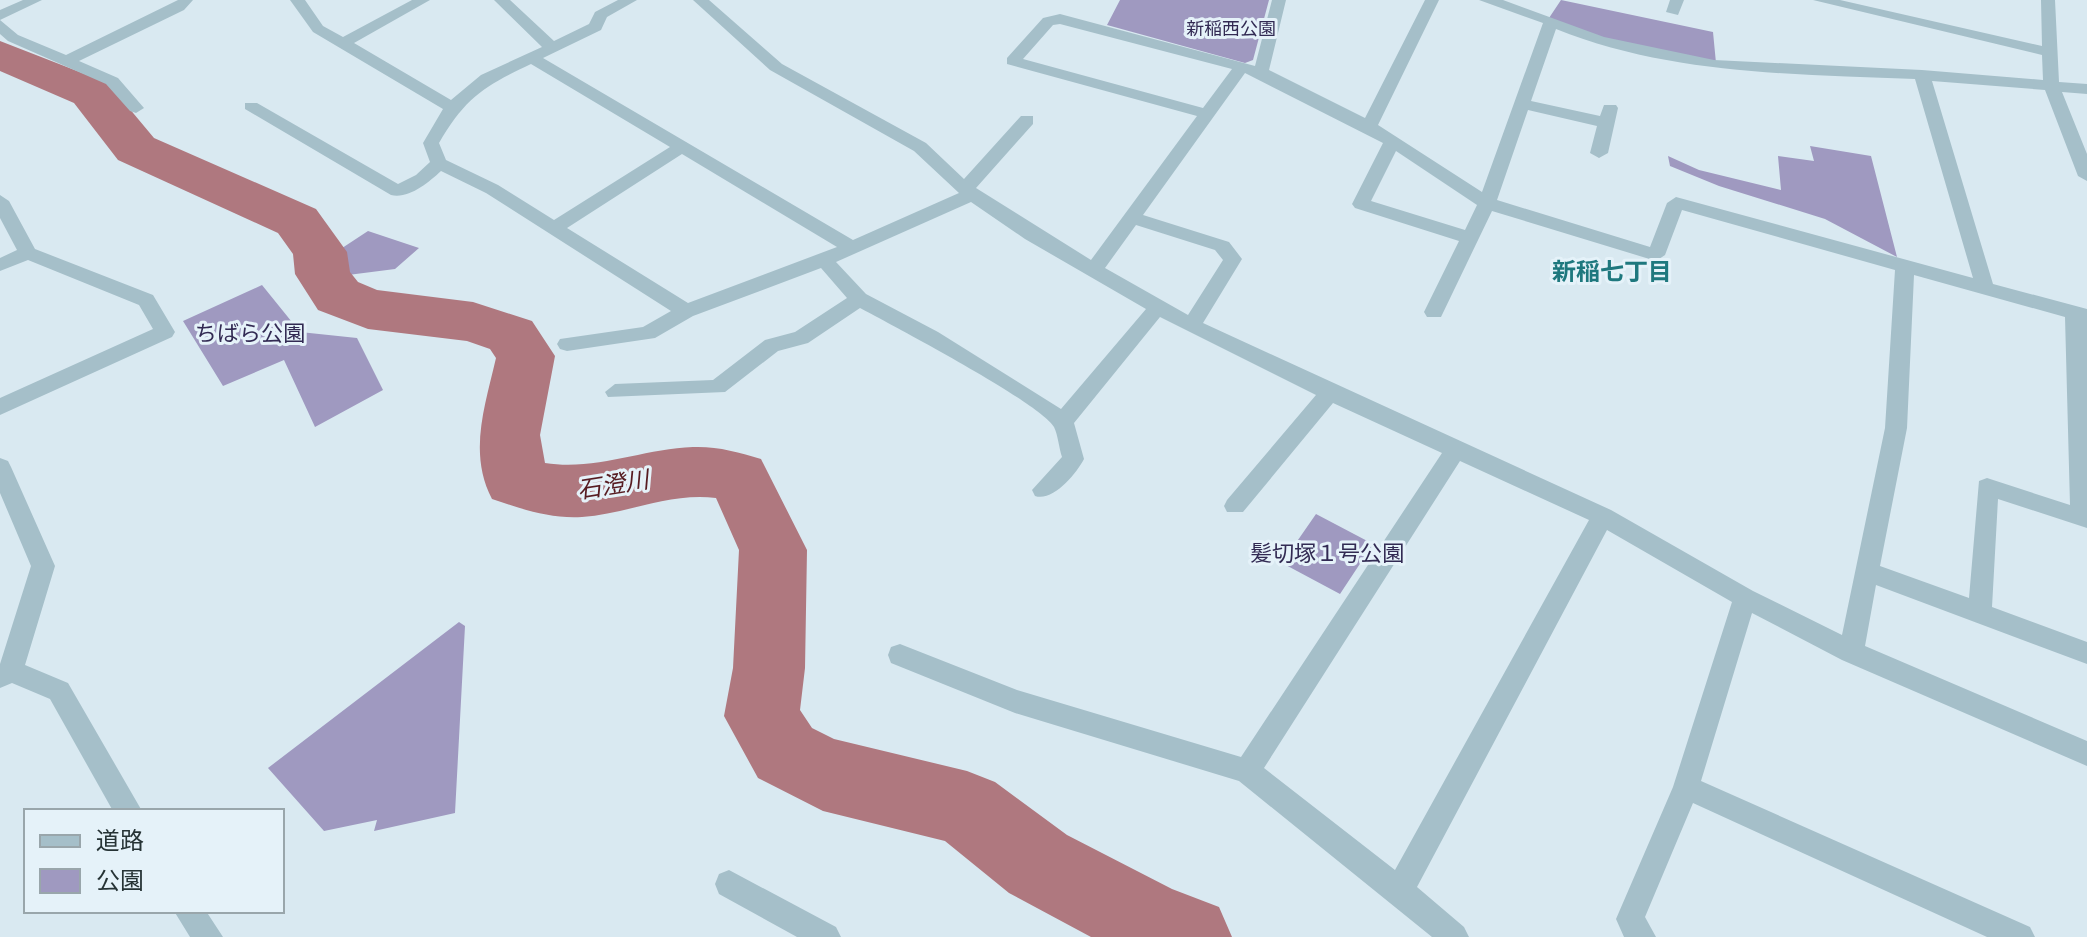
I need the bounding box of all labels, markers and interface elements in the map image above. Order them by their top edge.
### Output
park label: 新稲西公園 [1186,19,1276,39]
district label: 新稲七丁目 [1552,258,1672,285]
park label: ちばら公園 [195,321,305,346]
water label: 石澄川 [575,465,654,503]
park label: 髪切塚１号公園 [1250,541,1404,566]
legend [24,809,284,913]
text: 道路 [96,827,144,854]
text: 公園 [96,867,144,894]

